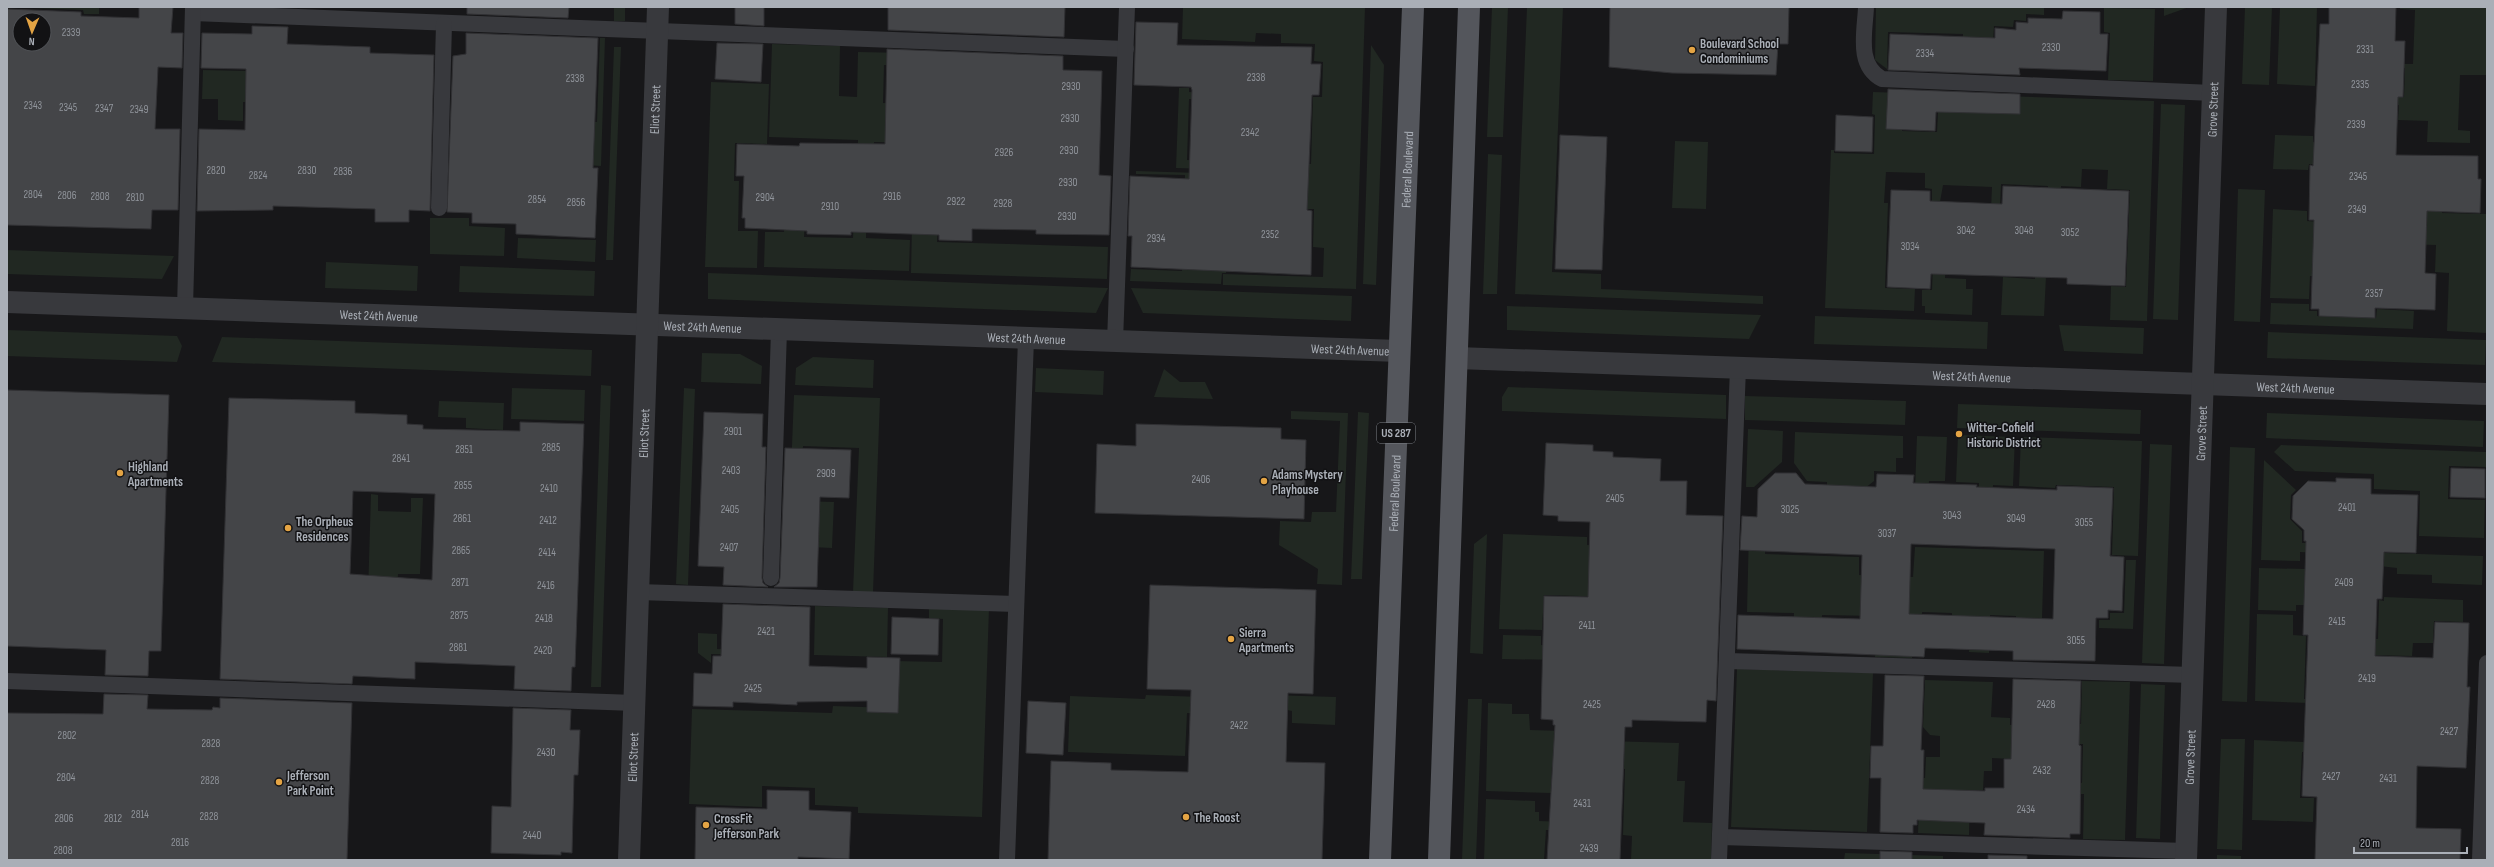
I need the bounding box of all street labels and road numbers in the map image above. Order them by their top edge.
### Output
street label: Grove Street [2204,82,2222,137]
street label: Eliot Street [647,84,664,134]
street label: Federal Boulevard [1398,131,1417,208]
street label: West 24th Avenue [339,307,418,325]
street label: West 24th Avenue [663,318,742,337]
street label: West 24th Avenue [987,330,1066,348]
street label: West 24th Avenue [1311,341,1390,360]
street label: West 24th Avenue [1932,368,2011,386]
street label: West 24th Avenue [2256,379,2335,398]
street label: Grove Street [2193,405,2211,461]
street label: Eliot Street [636,408,653,458]
road number: US 287 [1377,423,1415,443]
street label: Federal Boulevard [1386,455,1405,532]
street label: Grove Street [2182,729,2200,785]
street label: Eliot Street [625,732,642,782]

